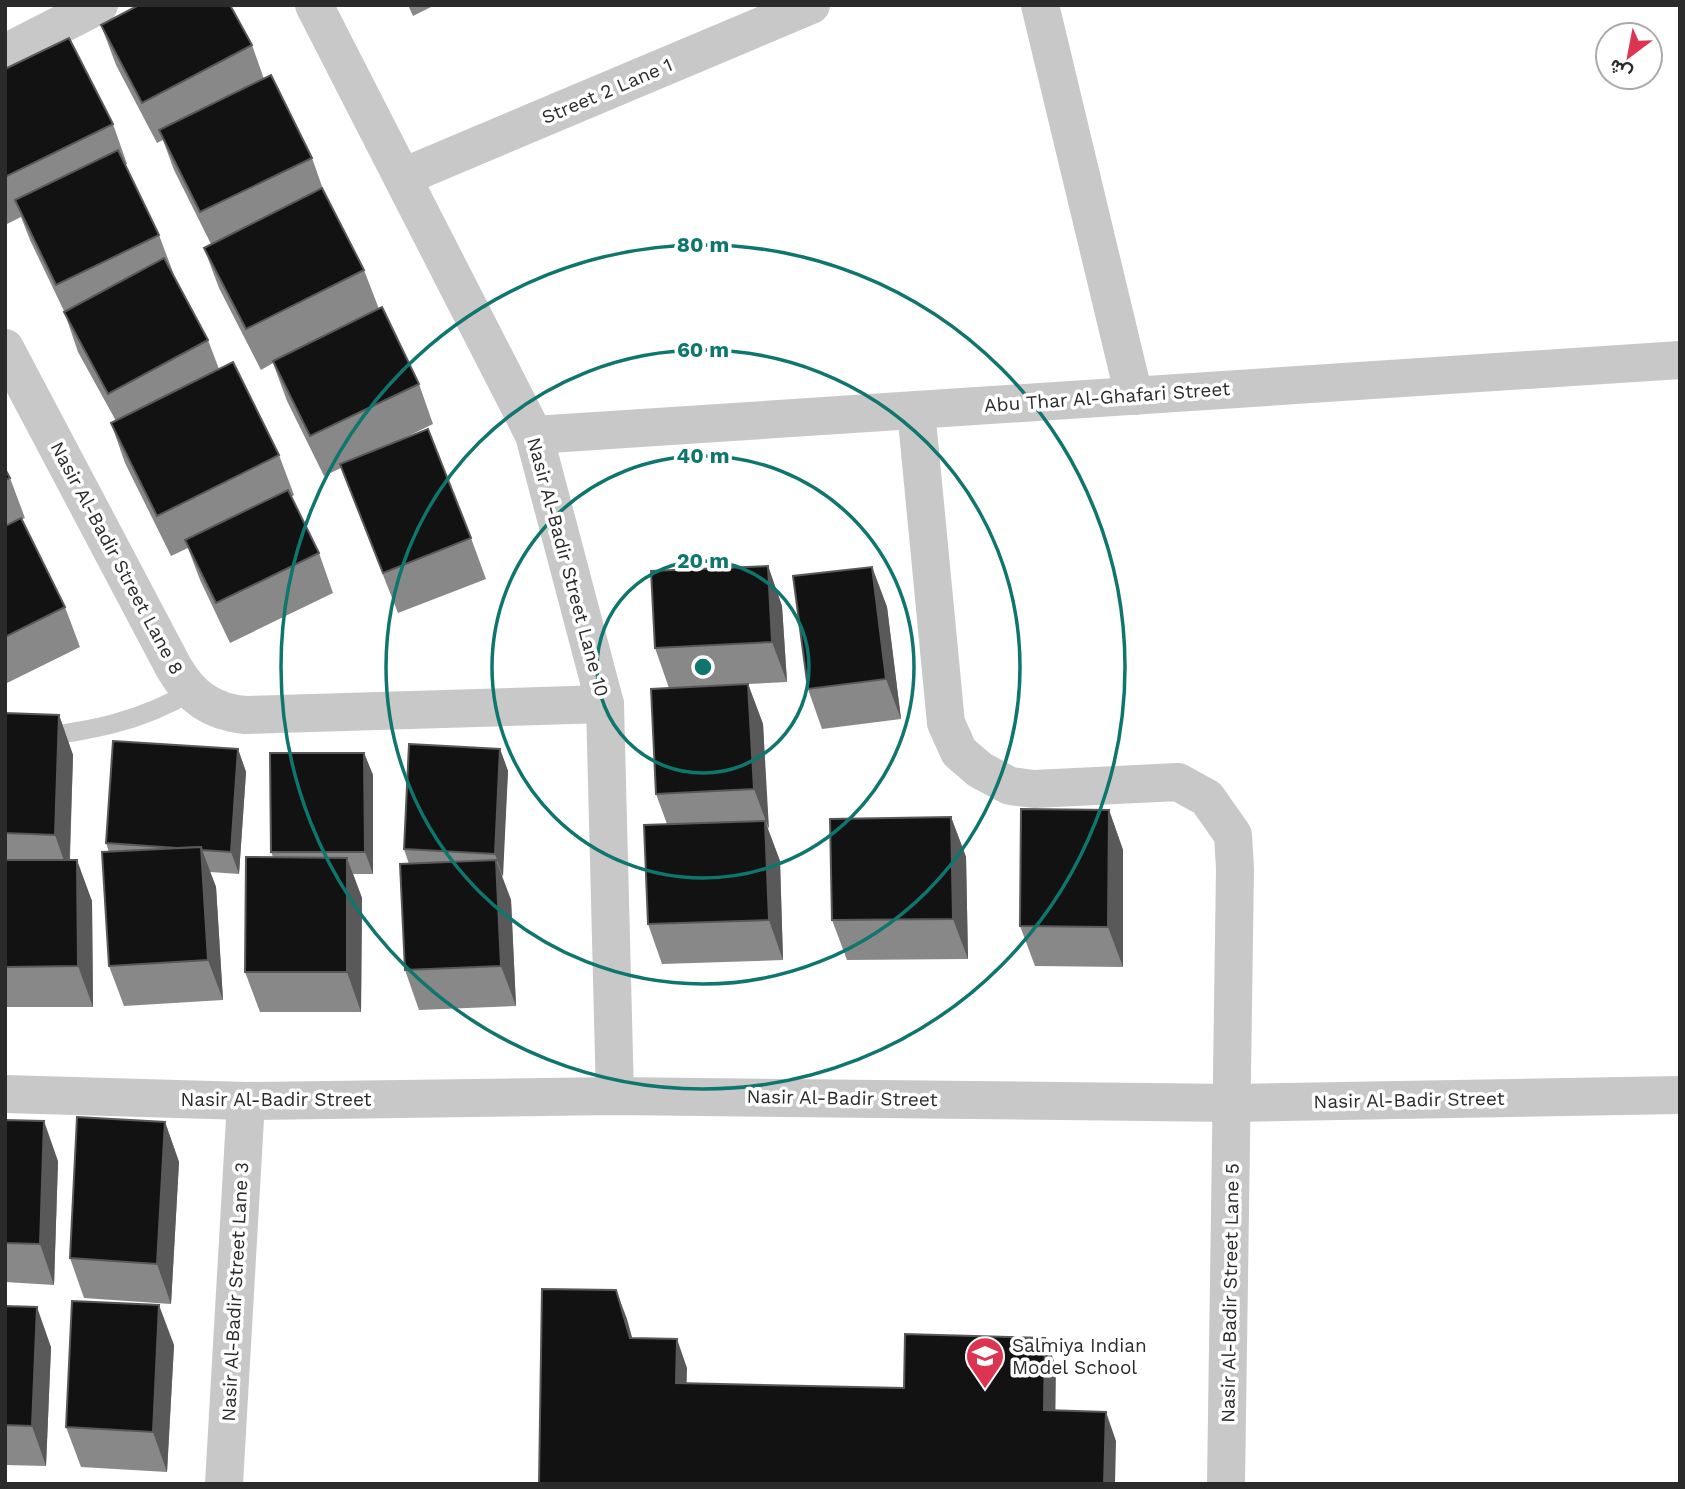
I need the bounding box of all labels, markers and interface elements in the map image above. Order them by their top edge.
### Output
north arrow [1594,21,1664,91]
street label: Street 2 Lane 1 [538,53,676,129]
text: ش [1604,54,1636,86]
text: 80 m [677,232,729,257]
text: 60 m [677,337,729,362]
street label: Abu Thar Al-Ghafari Street [983,377,1231,417]
street label: Nasir Al-Badir Street Lane 10 [522,435,614,699]
street label: Nasir Al-Badir Street Lane 8 [46,438,188,678]
text: 40 m [677,443,729,468]
text: 20 m [677,548,729,573]
centre of rings [691,655,715,679]
street label: Nasir Al-Badir Street [746,1085,938,1111]
street label: Nasir Al-Badir Street [1313,1087,1505,1113]
street label: Nasir Al-Badir Street [180,1088,372,1111]
street label: Nasir Al-Badir Street Lane 3 [217,1162,253,1422]
street label: Nasir Al-Badir Street Lane 5 [1216,1163,1244,1423]
place label: Salmiya Indian Model School [1012,1334,1147,1379]
school or university icon: Salmiya Indian Model School [964,1335,1006,1390]

